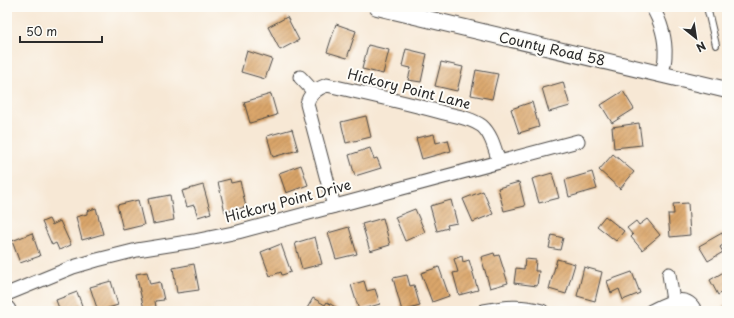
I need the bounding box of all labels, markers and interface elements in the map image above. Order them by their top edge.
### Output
scale bar [20,18,102,44]
north arrow [676,18,716,58]
text: 50 m [26,22,57,40]
street label: County Road 58 [497,26,607,71]
text: N [693,38,709,57]
street label: Hickory Point Lane [345,63,473,114]
street label: Hickory Point Drive [222,174,353,227]

